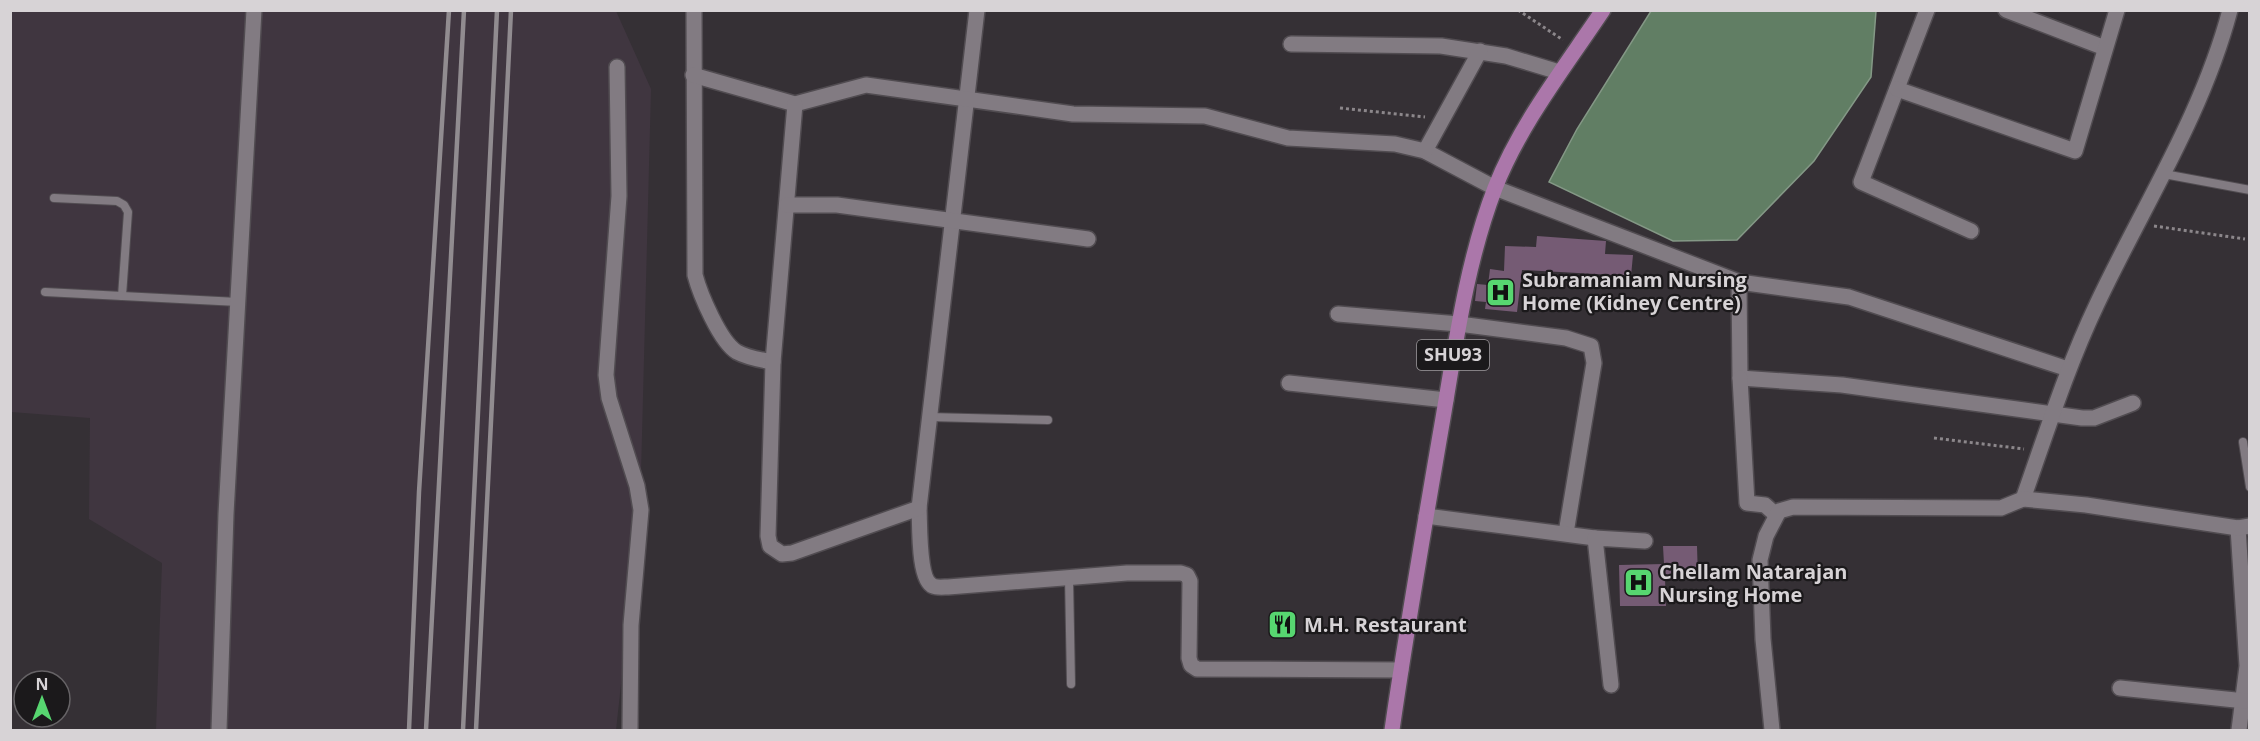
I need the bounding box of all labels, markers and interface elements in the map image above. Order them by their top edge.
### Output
place label: Subramaniam Nursing Home (Kidney Centre) [1522,266,1748,316]
hospital icon: Subramaniam Nursing Home (Kidney Centre) [1485,276,1517,308]
road number: SHU93 [1417,340,1489,370]
place label: Chellam Natarajan Nursing Home [1659,558,1847,608]
hospital icon: Chellam Natarajan Nursing Home [1622,567,1654,599]
restaurant icon: M.H. Restaurant [1267,609,1299,641]
place label: M.H. Restaurant [1304,611,1467,638]
north arrow [12,669,72,729]
text: N [35,673,49,695]

